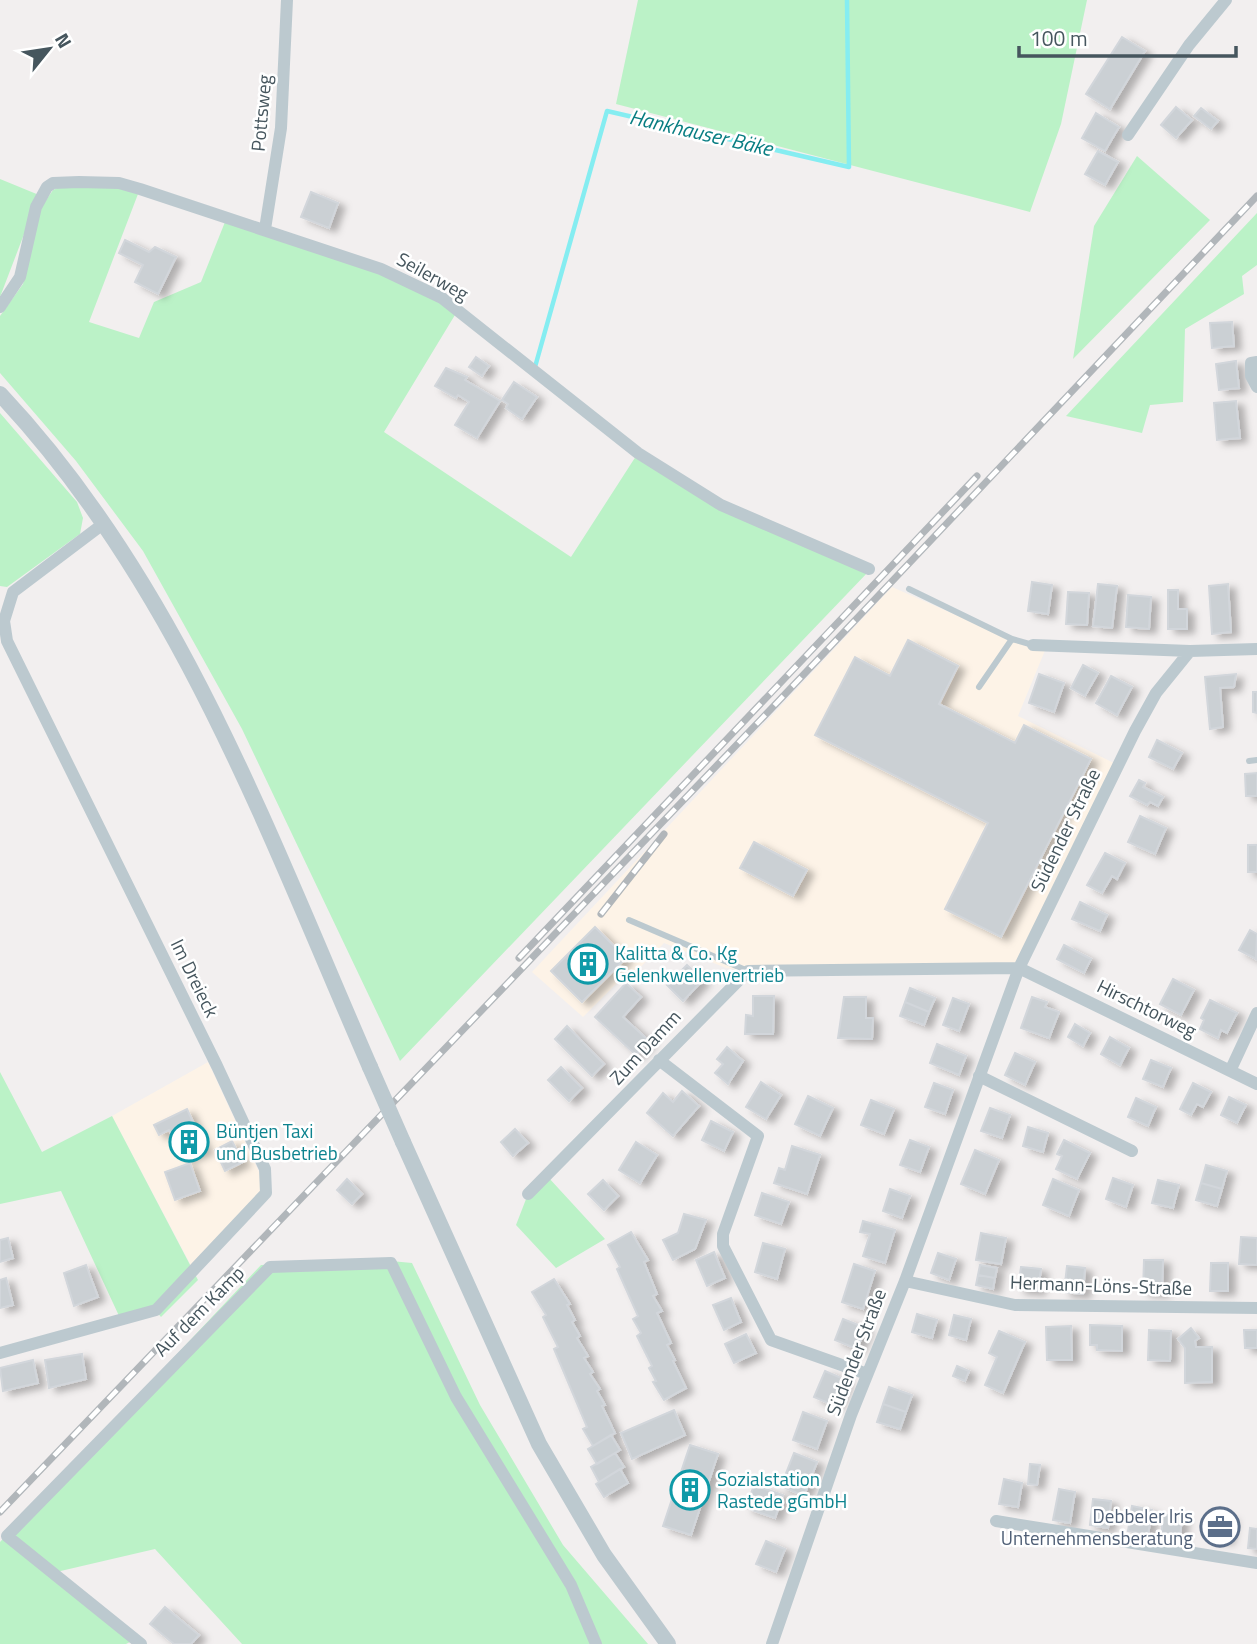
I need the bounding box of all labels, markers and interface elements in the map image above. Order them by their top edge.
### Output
north arrow [14,14,84,84]
scale bar [1019,14,1236,58]
text: 100 m [1030,22,1087,54]
text: N [48,27,80,53]
street label: Pottsweg [243,73,278,153]
water label: Hankhauser Bäke [626,100,777,164]
street label: Seilerweg [392,244,475,307]
street label: Südender Straße [1022,763,1107,896]
street label: Im Dreieck [164,934,227,1022]
place label: Kalitta & Co. Kg Gelenkwellenvertrieb [615,938,784,989]
building icon: Kalitta & Co. Kg Gelenkwellenvertrieb [567,943,609,985]
street label: Hirschtorweg [1092,971,1202,1044]
street label: Zum Damm [602,1003,687,1091]
place label: Büntjen Taxi und Busbetrieb [216,1116,338,1167]
building icon: Büntjen Taxi und Busbetrieb [168,1121,210,1163]
street label: Auf dem Kamp [147,1259,251,1363]
street label: Hermann-Löns-Straße [1010,1267,1193,1302]
street label: Südender Straße [818,1284,893,1420]
place label: Sozialstation Rastede gGmbH [717,1464,847,1515]
building icon: Sozialstation Rastede gGmbH [669,1469,711,1511]
place label: Debbeler Iris Unternehmensberatung [1001,1501,1193,1552]
office icon: Debbeler Iris Unternehmensberatung [1199,1506,1241,1548]

